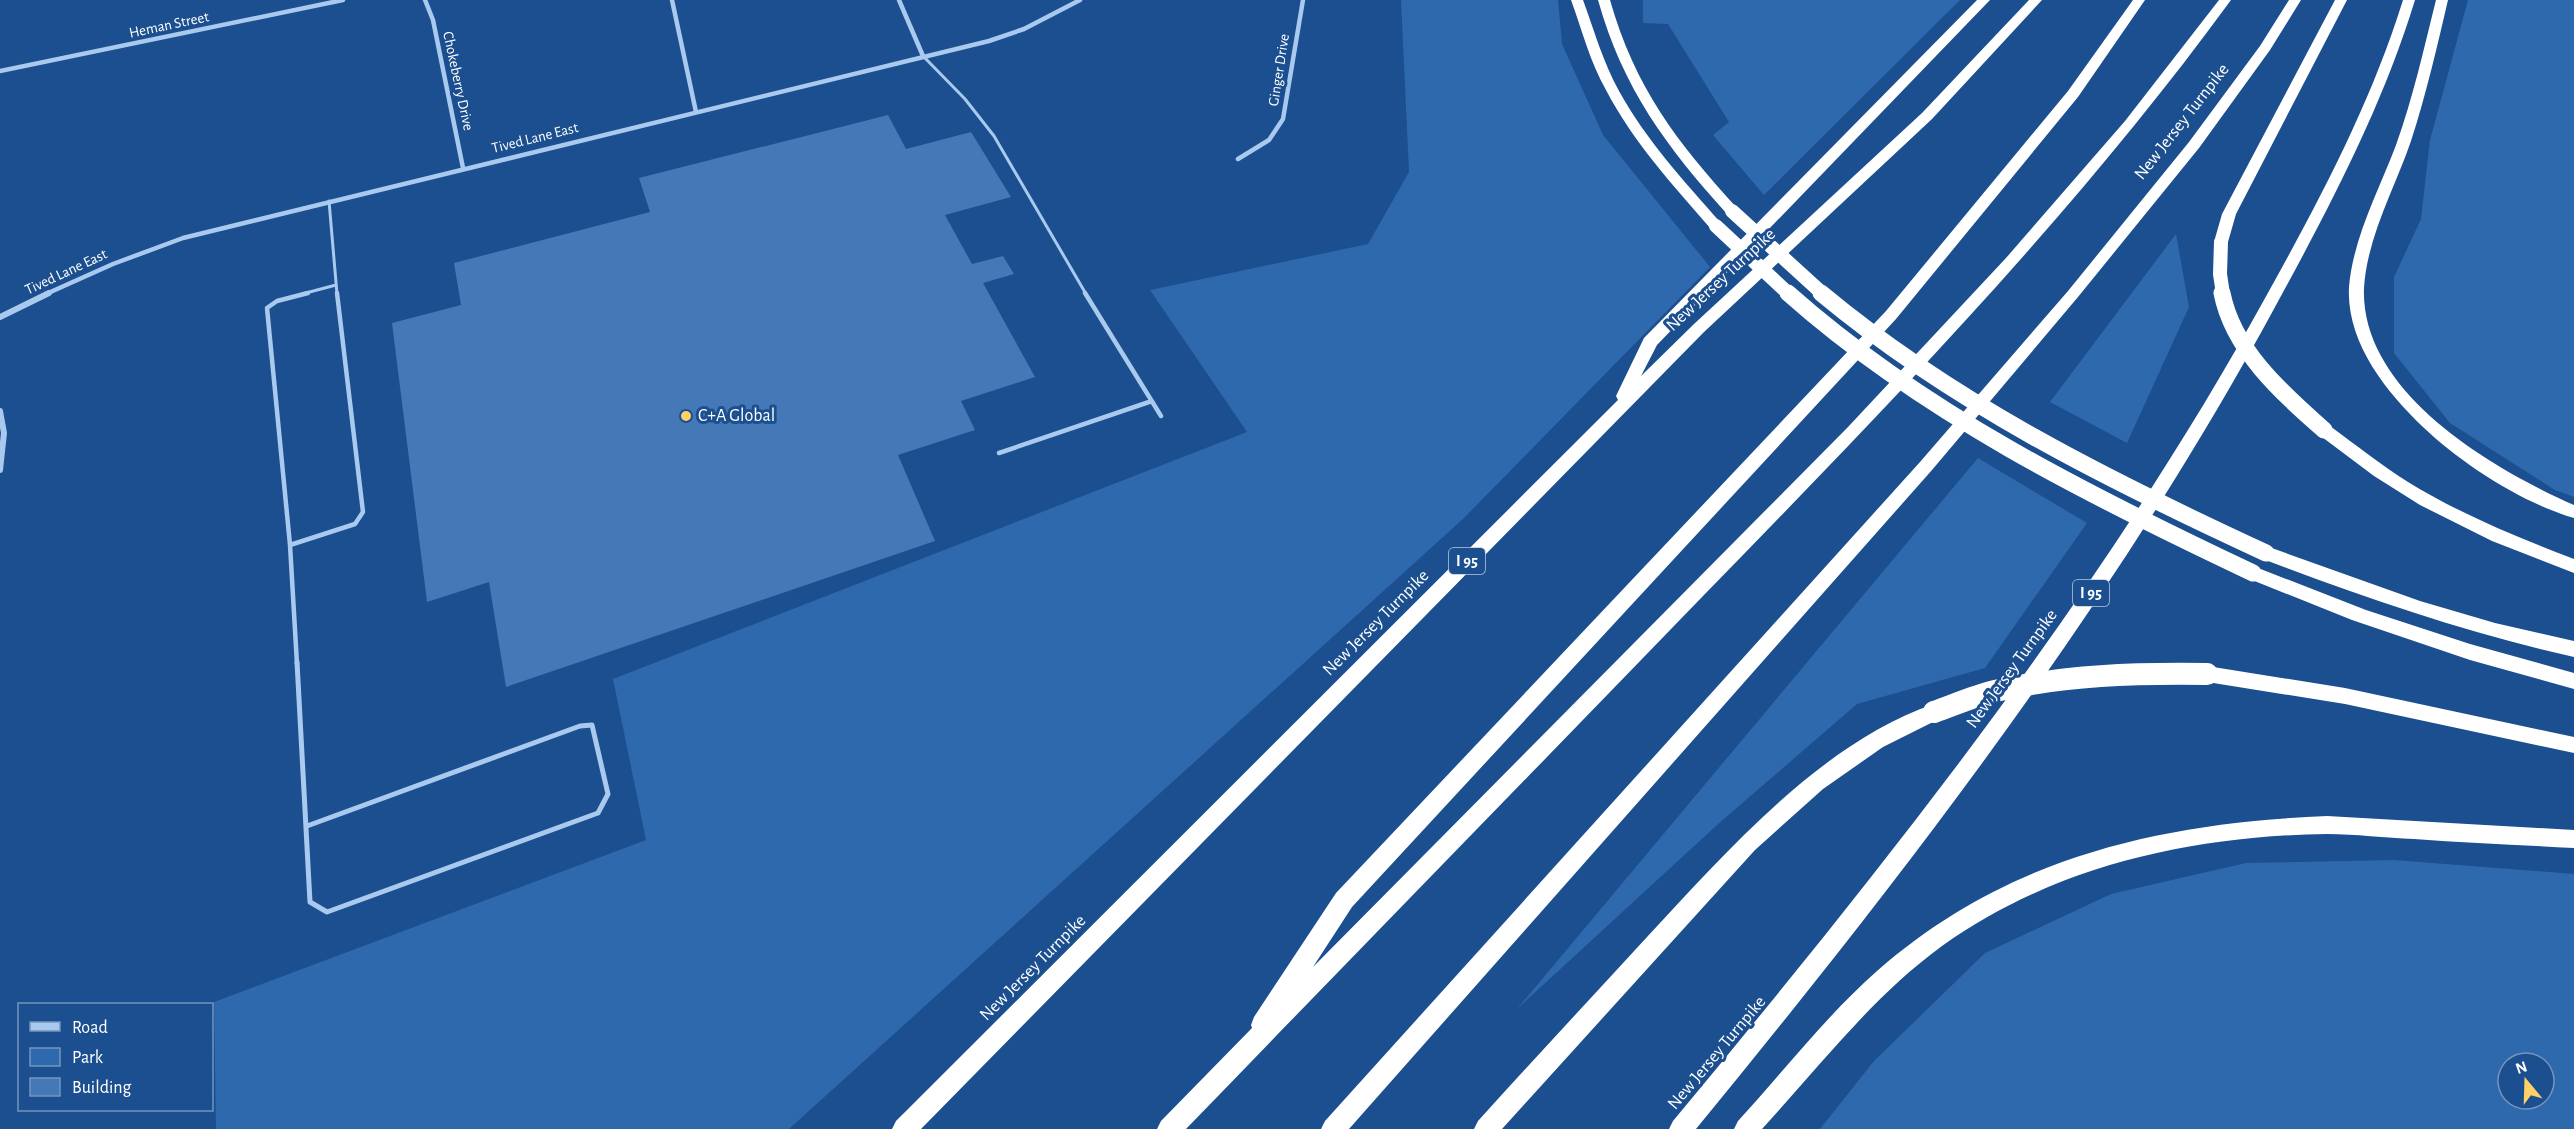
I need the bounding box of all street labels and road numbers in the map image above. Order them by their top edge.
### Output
street label: Heman Street [128,9,210,41]
street label: Chokeberry Drive [440,30,476,132]
street label: Ginger Drive [1266,33,1292,107]
street label: New Jersey Turnpike [2131,61,2233,183]
street label: Tived Lane East [490,120,580,156]
street label: New Jersey Turnpike [1663,225,1779,335]
street label: Tived Lane East [23,246,110,298]
road number: I 95 [1449,548,1485,574]
street label: New Jersey Turnpike [1320,567,1432,679]
road number: I 95 [2073,580,2109,606]
street label: New Jersey Turnpike [1963,606,2061,732]
street label: New Jersey Turnpike [977,912,1089,1024]
street label: New Jersey Turnpike [1665,993,1769,1113]

